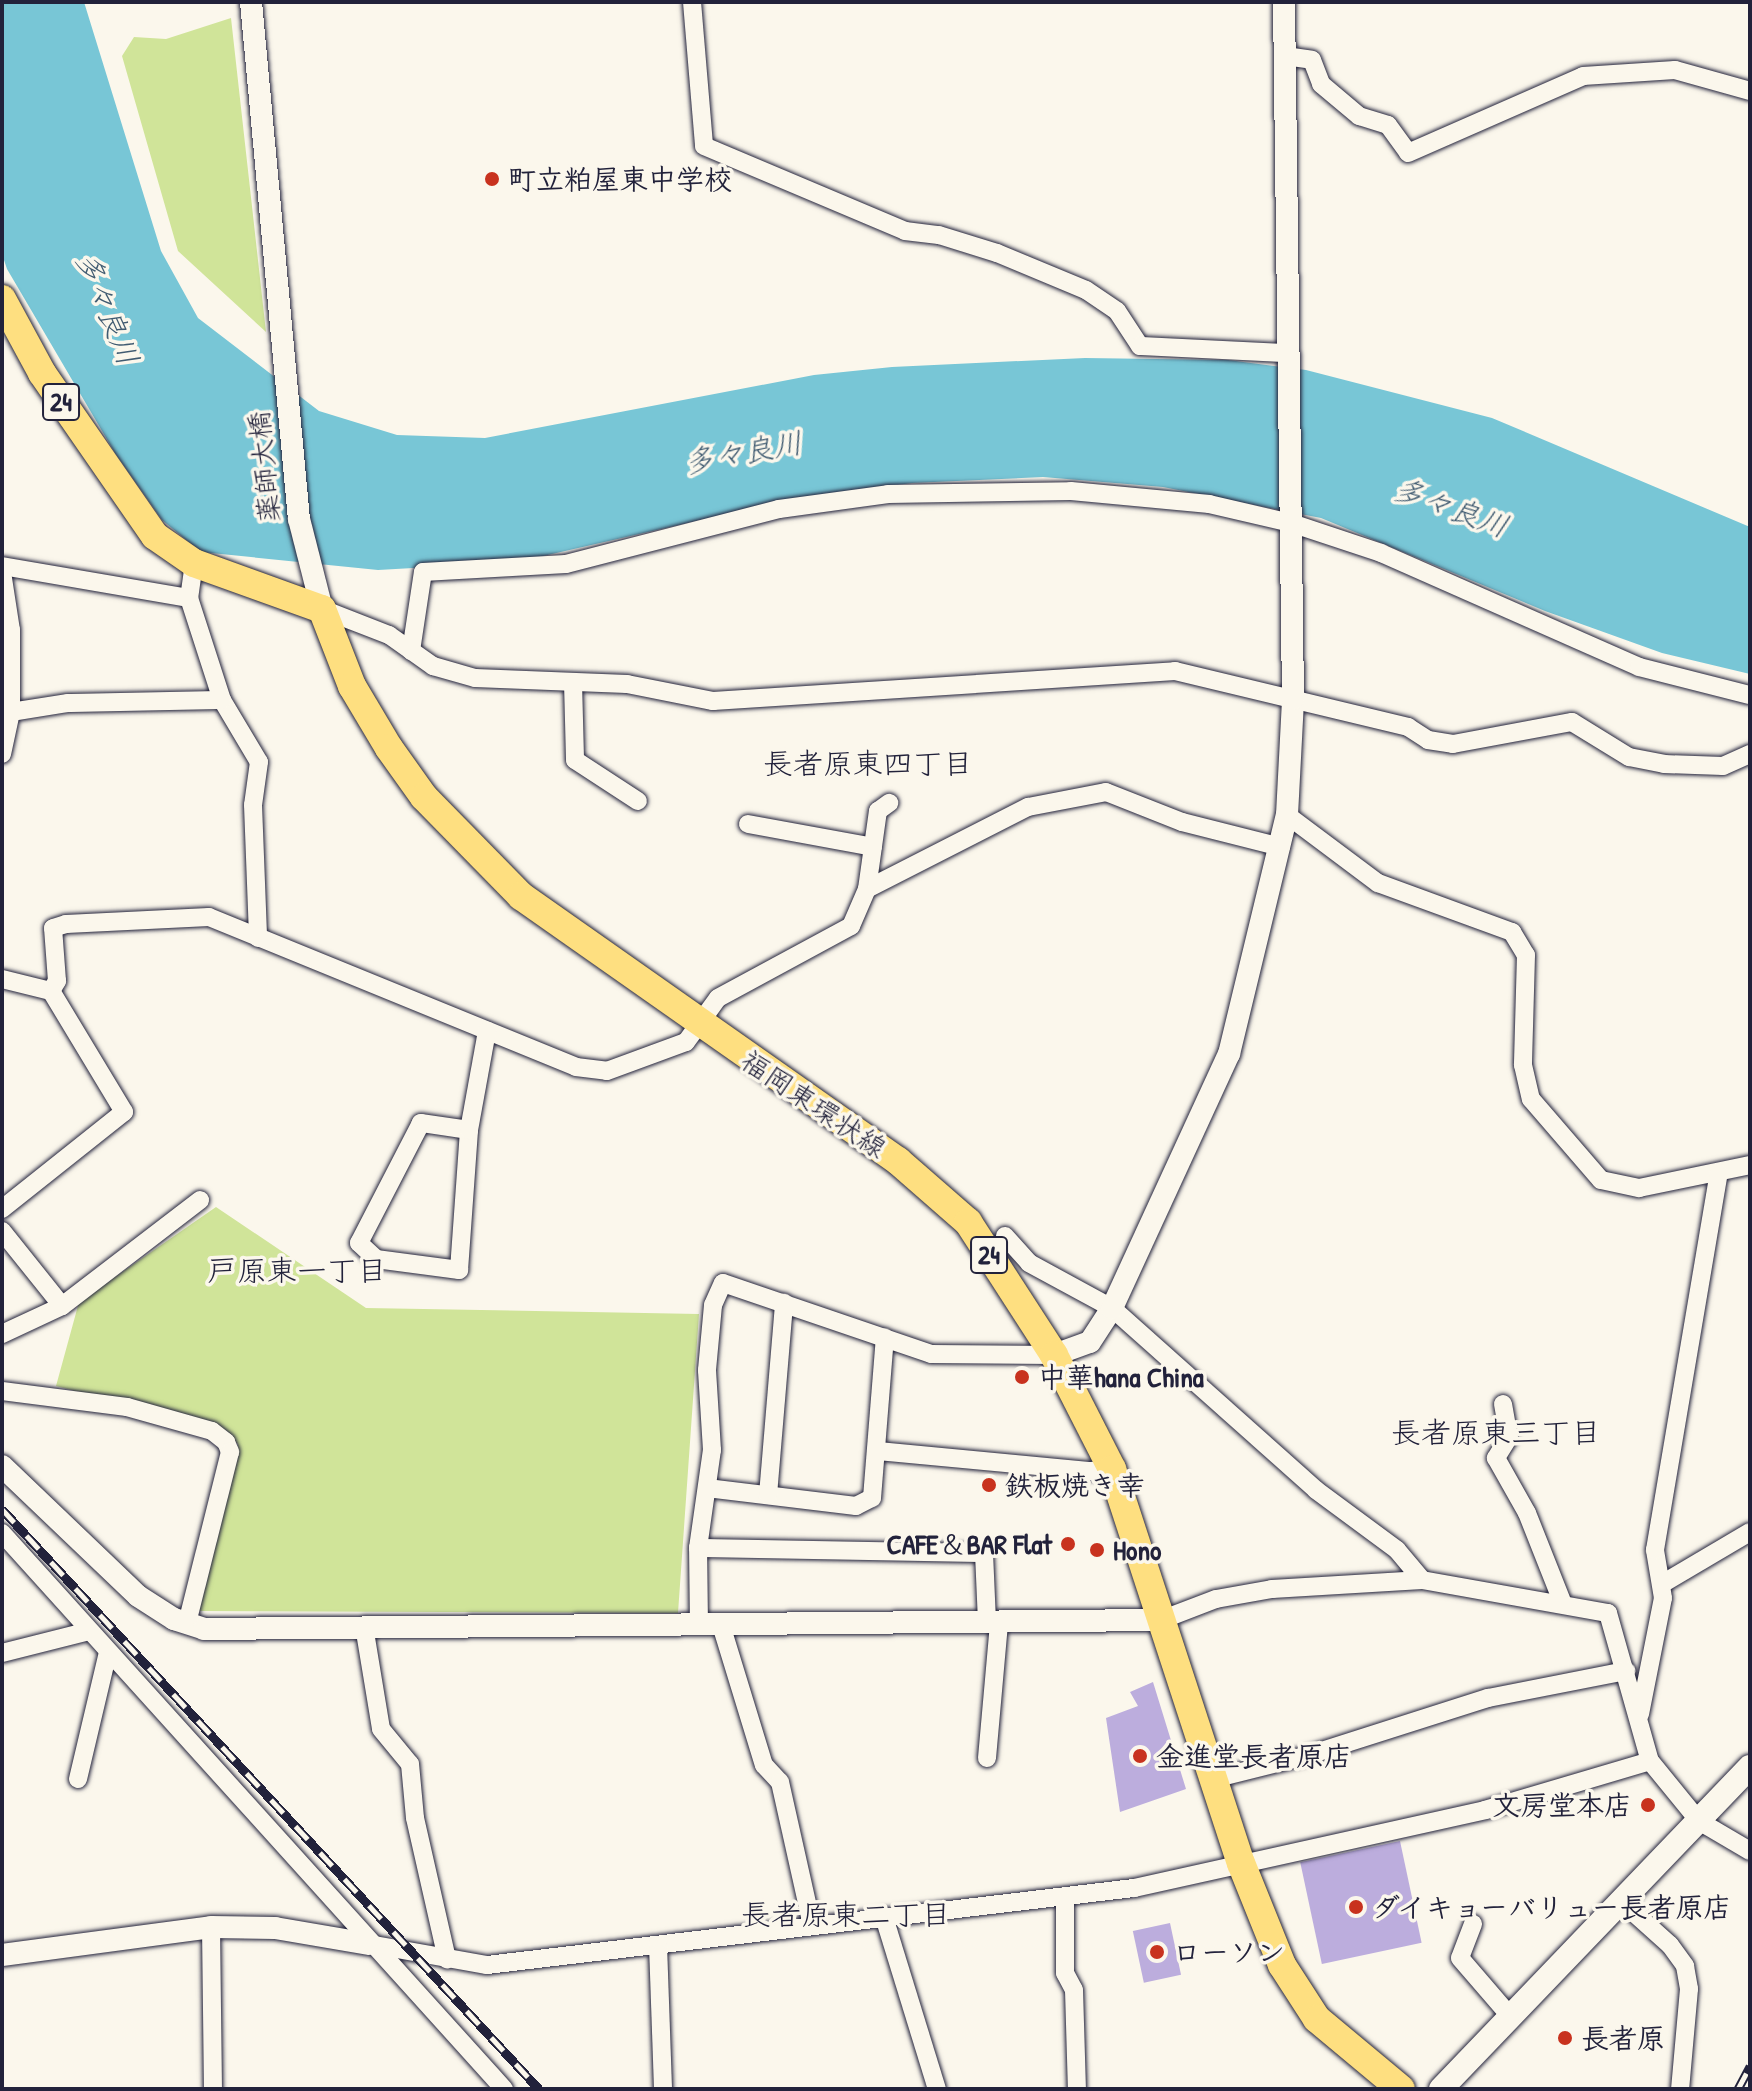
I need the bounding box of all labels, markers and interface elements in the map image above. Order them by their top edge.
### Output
place label: 町立粕屋東中学校 [508,162,732,196]
marker: 町立粕屋東中学校 [483,170,501,188]
water label: 多々良川 [69,246,147,370]
road number: 24 [41,380,81,424]
street label: 薬師大橋 [241,410,287,524]
water label: 多々良川 [681,424,805,480]
water label: 多々良川 [1388,470,1514,544]
district label: 長者原東四丁目 [763,745,973,781]
street label: 福岡東環状線 [735,1043,893,1165]
road number: 24 [969,1233,1009,1277]
district label: 戸原東一丁目 [207,1252,387,1288]
place label: 中華hana China [1038,1360,1204,1394]
marker: 中華hana China [1013,1368,1031,1386]
district label: 長者原東三丁目 [1391,1414,1601,1450]
place label: 鉄板焼き幸 [1005,1468,1145,1502]
marker: 鉄板焼き幸 [980,1476,998,1494]
place label: CAFE＆BAR Flat [887,1527,1052,1561]
place label: Hono [1113,1533,1161,1567]
marker: CAFE＆BAR Flat [1059,1535,1077,1553]
marker: Hono [1088,1541,1106,1559]
place label: 金進堂長者原店 [1156,1739,1352,1773]
marker: 金進堂長者原店 [1131,1747,1149,1765]
place label: 文房堂本店 [1492,1788,1632,1822]
marker: 文房堂本店 [1639,1796,1657,1814]
place label: ダイキョーバリュー長者原店 [1372,1890,1734,1924]
district label: 長者原東二丁目 [741,1896,951,1932]
marker: ダイキョーバリュー長者原店 [1347,1898,1365,1916]
place label: ローソン [1173,1935,1285,1969]
marker: ローソン [1148,1943,1166,1961]
place label: 長者原 [1581,2021,1665,2055]
marker: 長者原 [1556,2029,1574,2047]

